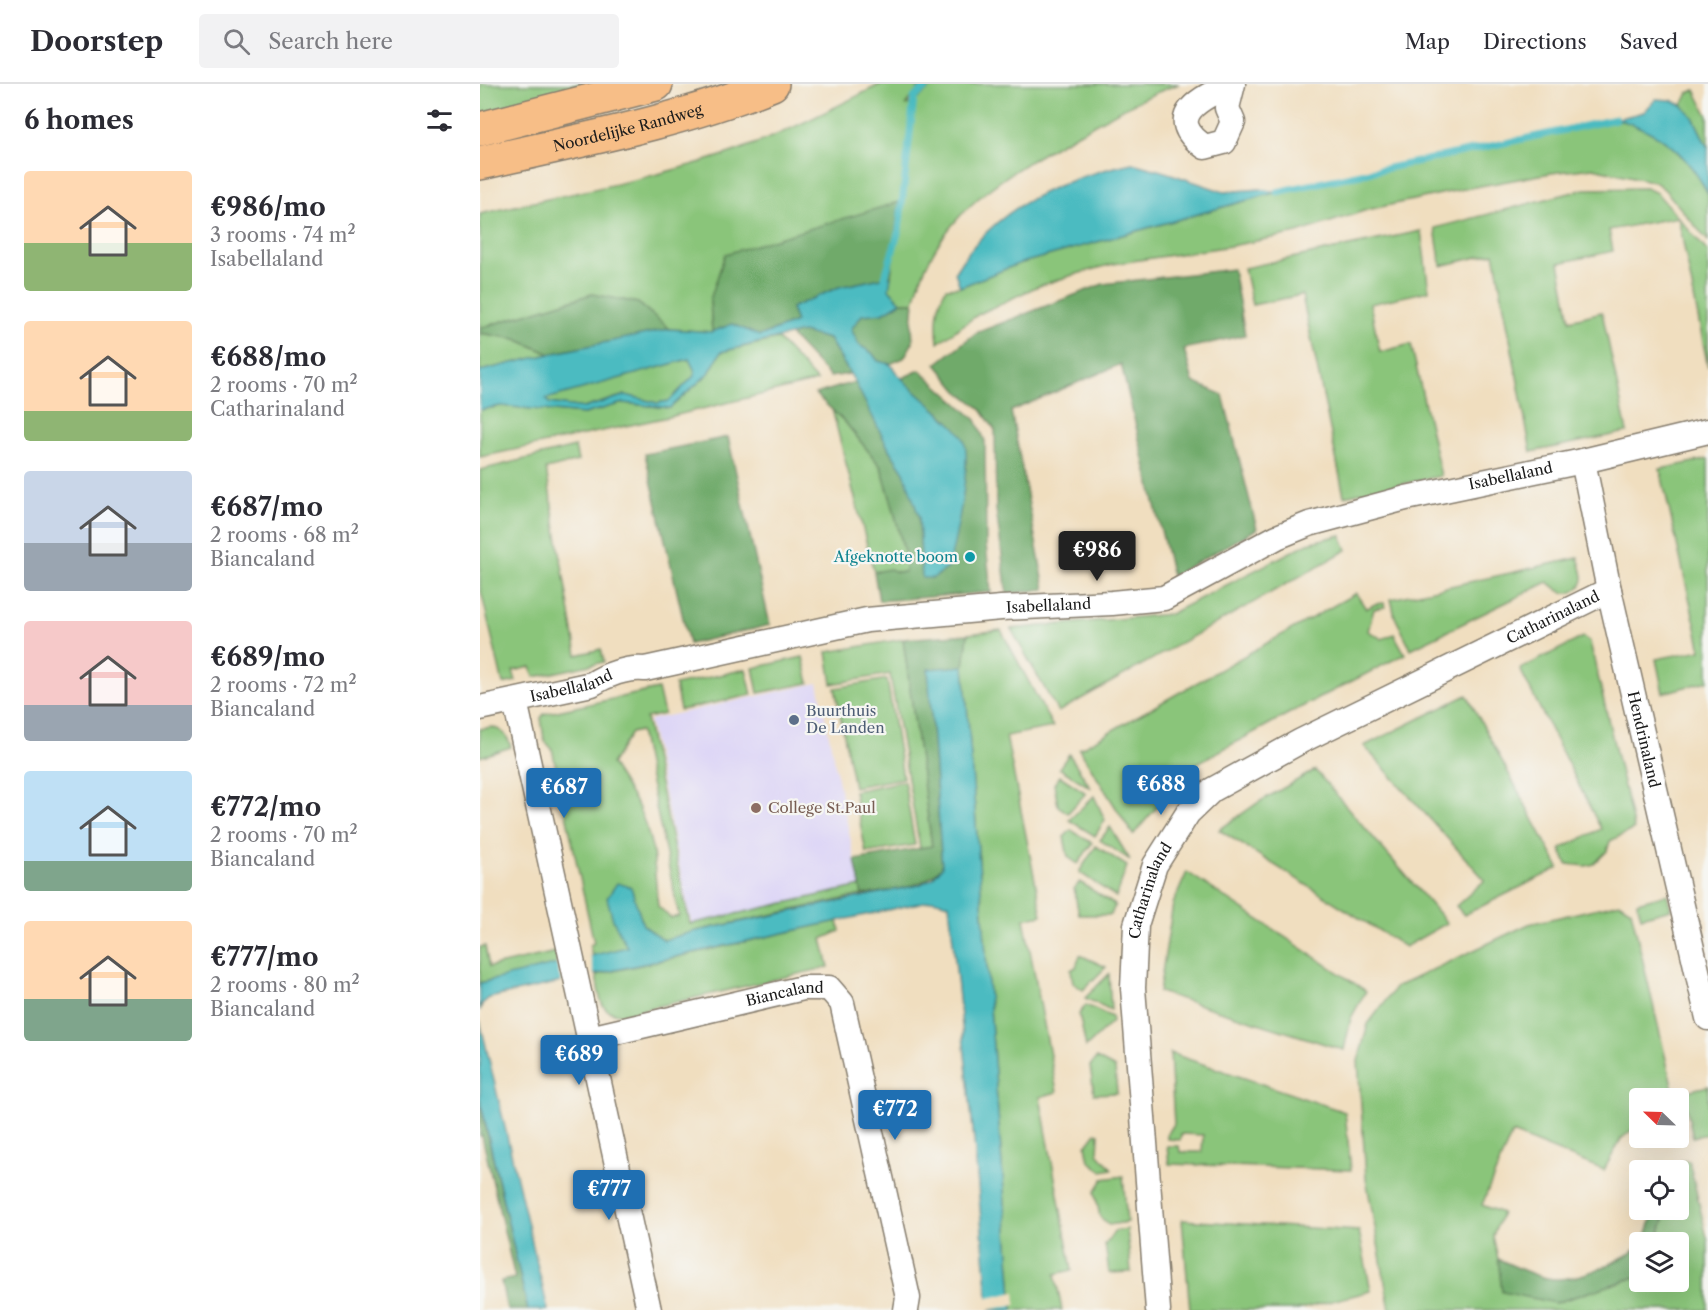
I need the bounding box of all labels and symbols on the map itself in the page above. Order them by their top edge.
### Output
street label: Noordelijke Randweg [551,99,705,156]
street label: Isabellaland [1467,458,1554,494]
pin: €986 [1061,531,1133,582]
place label: Afgeknotte boom [833,547,958,566]
marker: Afgeknotte boom [963,550,977,564]
street label: Catharinaland [1503,586,1602,648]
street label: Isabellaland [1005,594,1092,617]
street label: Isabellaland [528,665,615,706]
street label: Hendrinaland [1624,689,1664,790]
place label: Buurthuis De Landen [806,701,885,737]
marker: Buurthuis De Landen [787,713,801,727]
pin: €688 [1125,765,1197,816]
pin: €687 [528,768,600,819]
place label: College St.Paul [768,798,876,817]
marker: College St.Paul [749,801,763,815]
street label: Catharinaland [1125,839,1176,939]
street label: Biancaland [744,978,824,1010]
pin: €689 [543,1035,615,1086]
north arrow [1629,1088,1689,1148]
pin: €772 [859,1090,931,1141]
pin: €777 [573,1170,645,1221]

